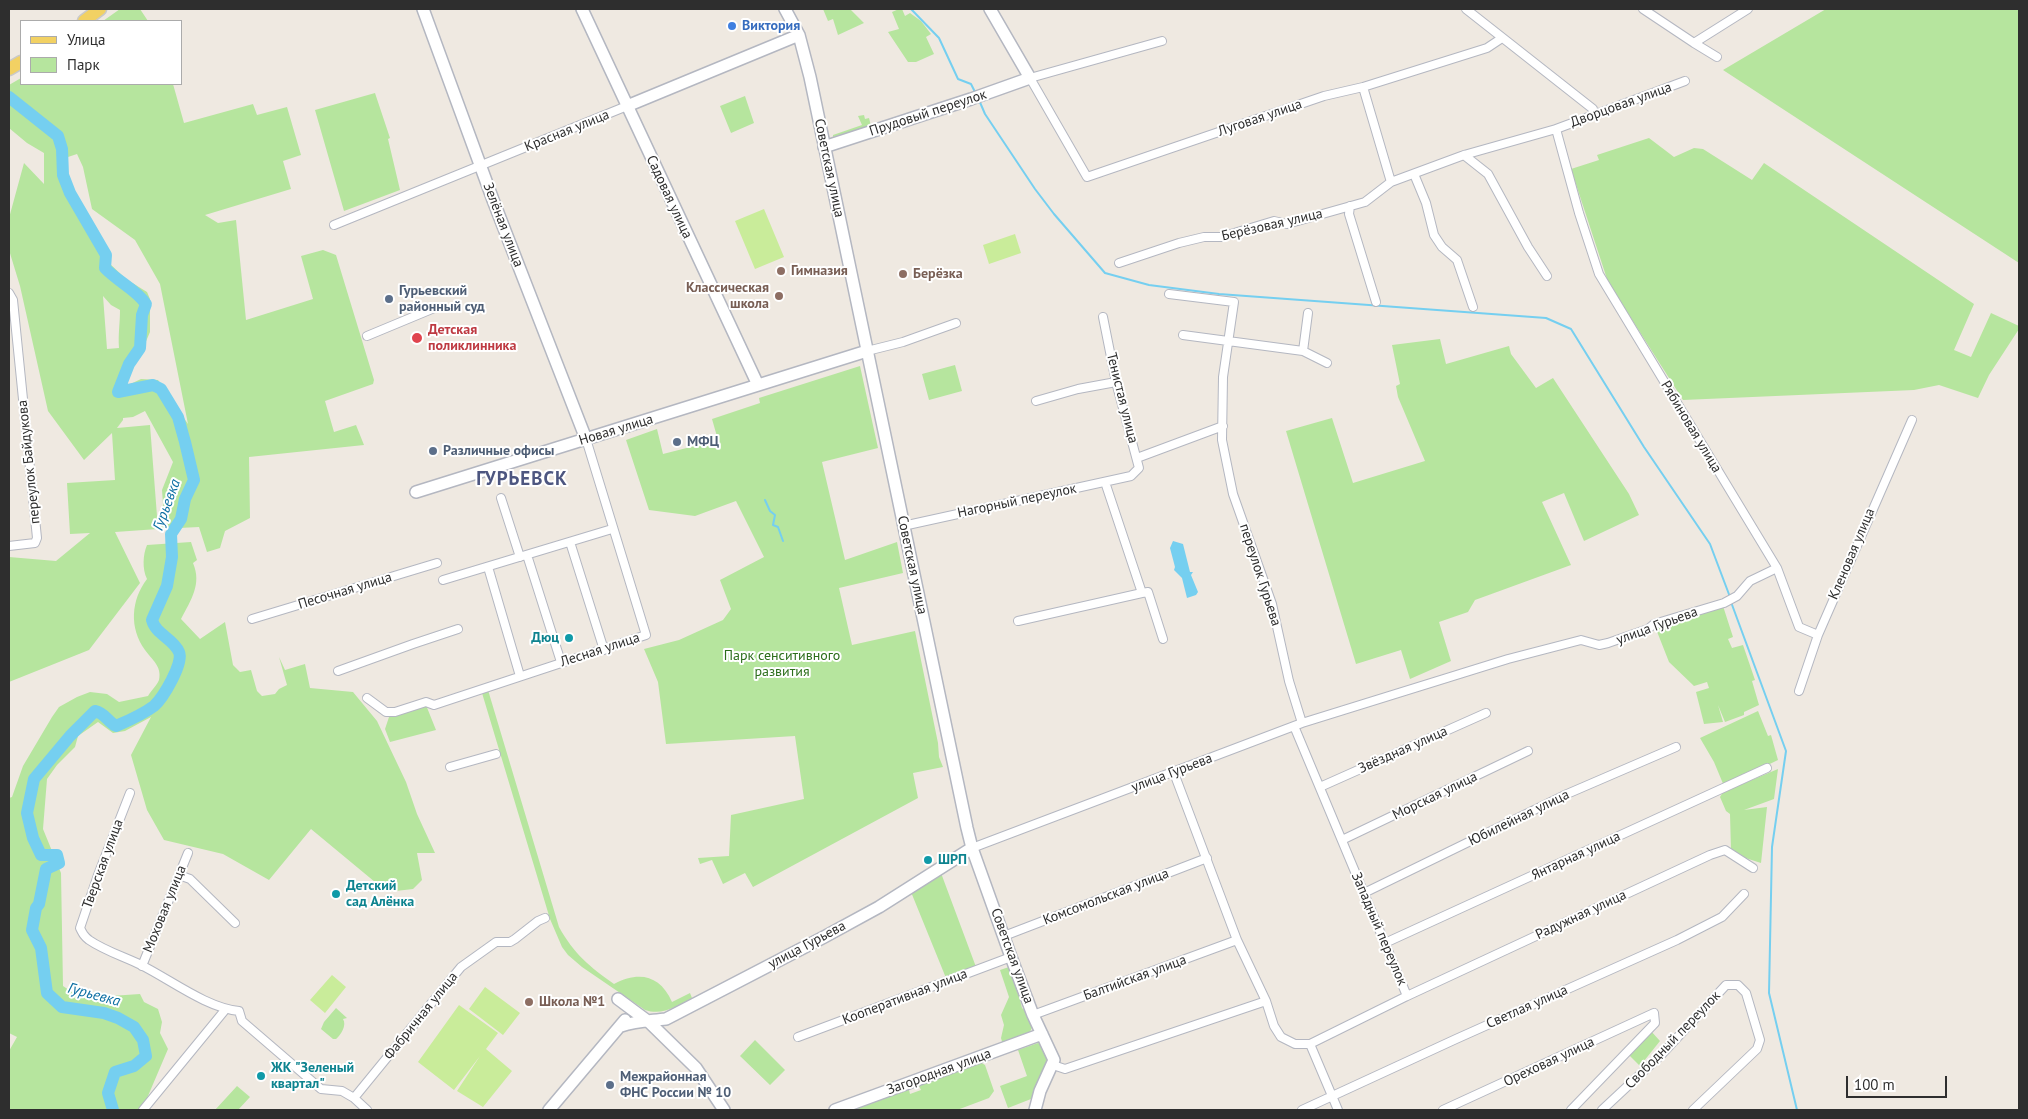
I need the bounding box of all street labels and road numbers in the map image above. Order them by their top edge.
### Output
street label: Дворцовая улица [1568,79,1674,131]
street label: Прудовый переулок [867,86,989,140]
street label: Луговая улица [1216,96,1304,140]
street label: Красная улица [522,106,612,156]
street label: Советская улица [810,117,848,219]
street label: Садовая улица [642,153,696,241]
street label: Зелёная улица [479,180,527,270]
street label: Берёзовая улица [1220,205,1324,245]
street label: Тенистая улица [1103,351,1141,445]
street label: Рябиновая улица [1657,378,1725,476]
street label: переулок Байдукова [14,399,44,525]
street label: Новая улица [577,411,655,449]
street label: Нагорный переулок [956,480,1078,522]
street label: Кленовая улица [1825,506,1879,602]
street label: Советская улица [893,514,931,616]
street label: переулок Гурьева [1236,522,1284,628]
street label: Песочная улица [296,569,394,613]
street label: улица Гурьева [1614,603,1700,649]
street label: Лесная улица [558,629,642,671]
street label: Звёздная улица [1356,723,1450,777]
street label: улица Гурьева [1129,750,1215,796]
street label: Морская улица [1390,768,1480,824]
street label: Юбилейная улица [1466,786,1572,850]
street label: Тверская улица [79,817,127,911]
street label: Янтарная улица [1529,828,1623,884]
street label: Моховая улица [140,863,190,955]
street label: Комсомольская улица [1041,865,1171,929]
street label: Западный переулок [1348,870,1410,988]
street label: Радужная улица [1533,887,1629,943]
street label: Советская улица [987,906,1037,1006]
street label: улица Гурьева [765,918,849,972]
street label: Балтийская улица [1081,952,1189,1004]
street label: Кооперативная улица [840,965,970,1029]
street label: Фабричная улица [380,969,462,1063]
street label: Светлая улица [1484,982,1570,1032]
street label: Свободный переулок [1622,987,1724,1093]
street label: Ореховая улица [1501,1034,1597,1090]
street label: Загородная улица [884,1045,994,1099]

